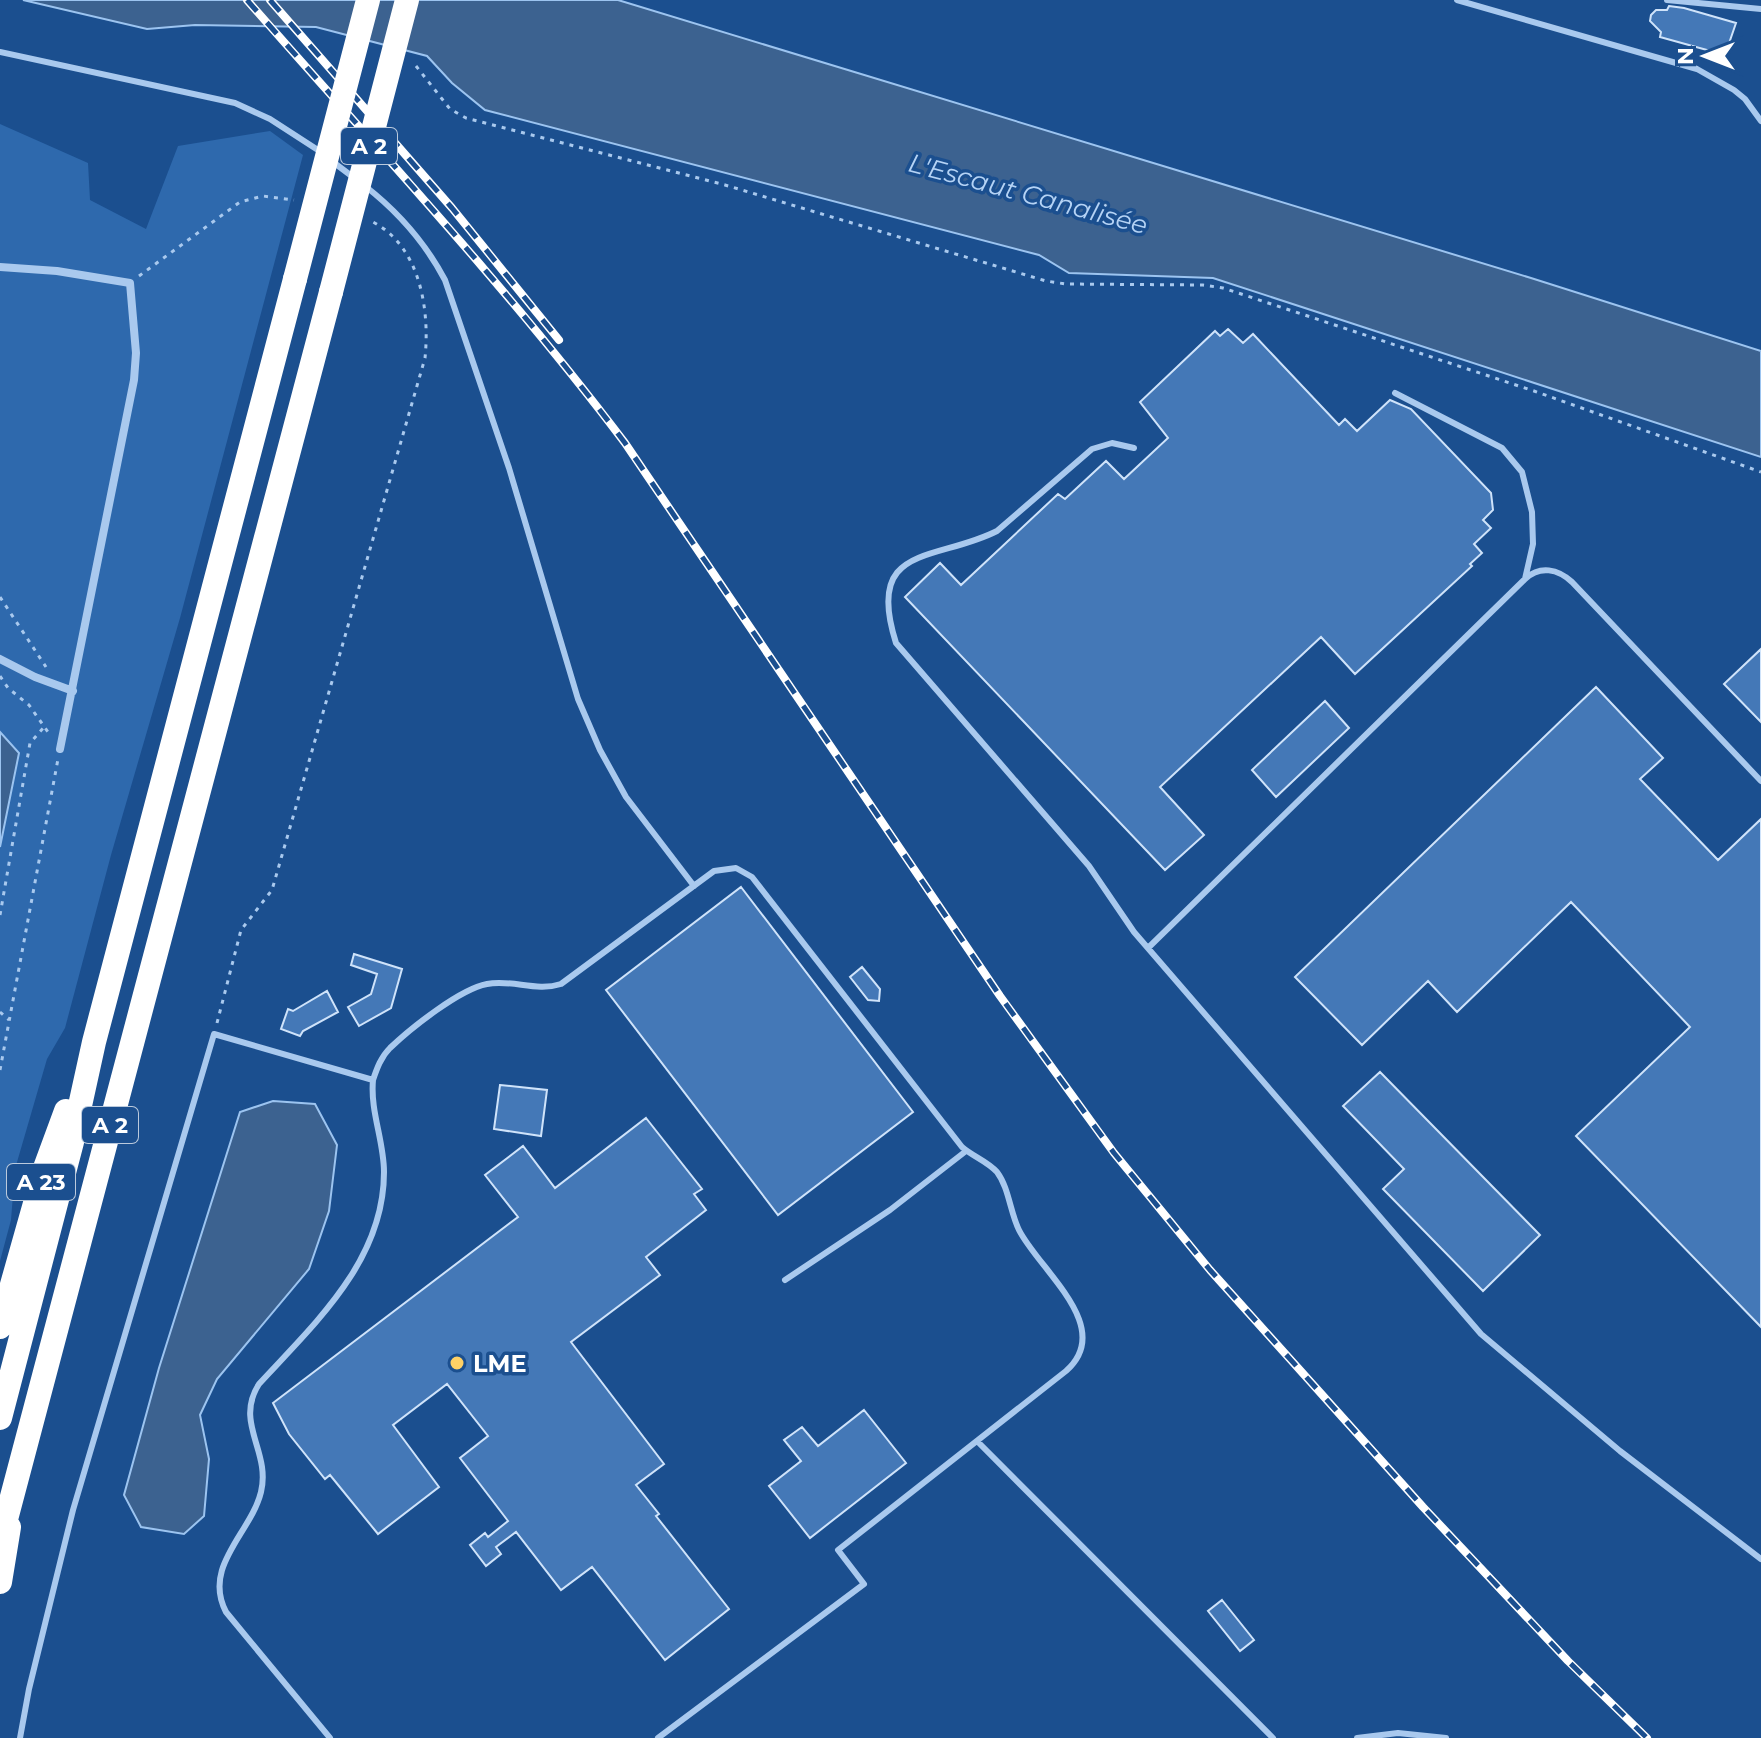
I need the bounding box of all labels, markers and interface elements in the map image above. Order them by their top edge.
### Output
north arrow [1665,16,1745,96]
text: N [1672,47,1699,65]
road number: A 2 [341,128,397,164]
water label: L'Escaut Canalisée [905,147,1151,241]
road number: A 2 [82,1107,138,1143]
road number: A 23 [7,1164,75,1200]
place label: LME [473,1349,527,1378]
marker: LME [448,1354,466,1372]

